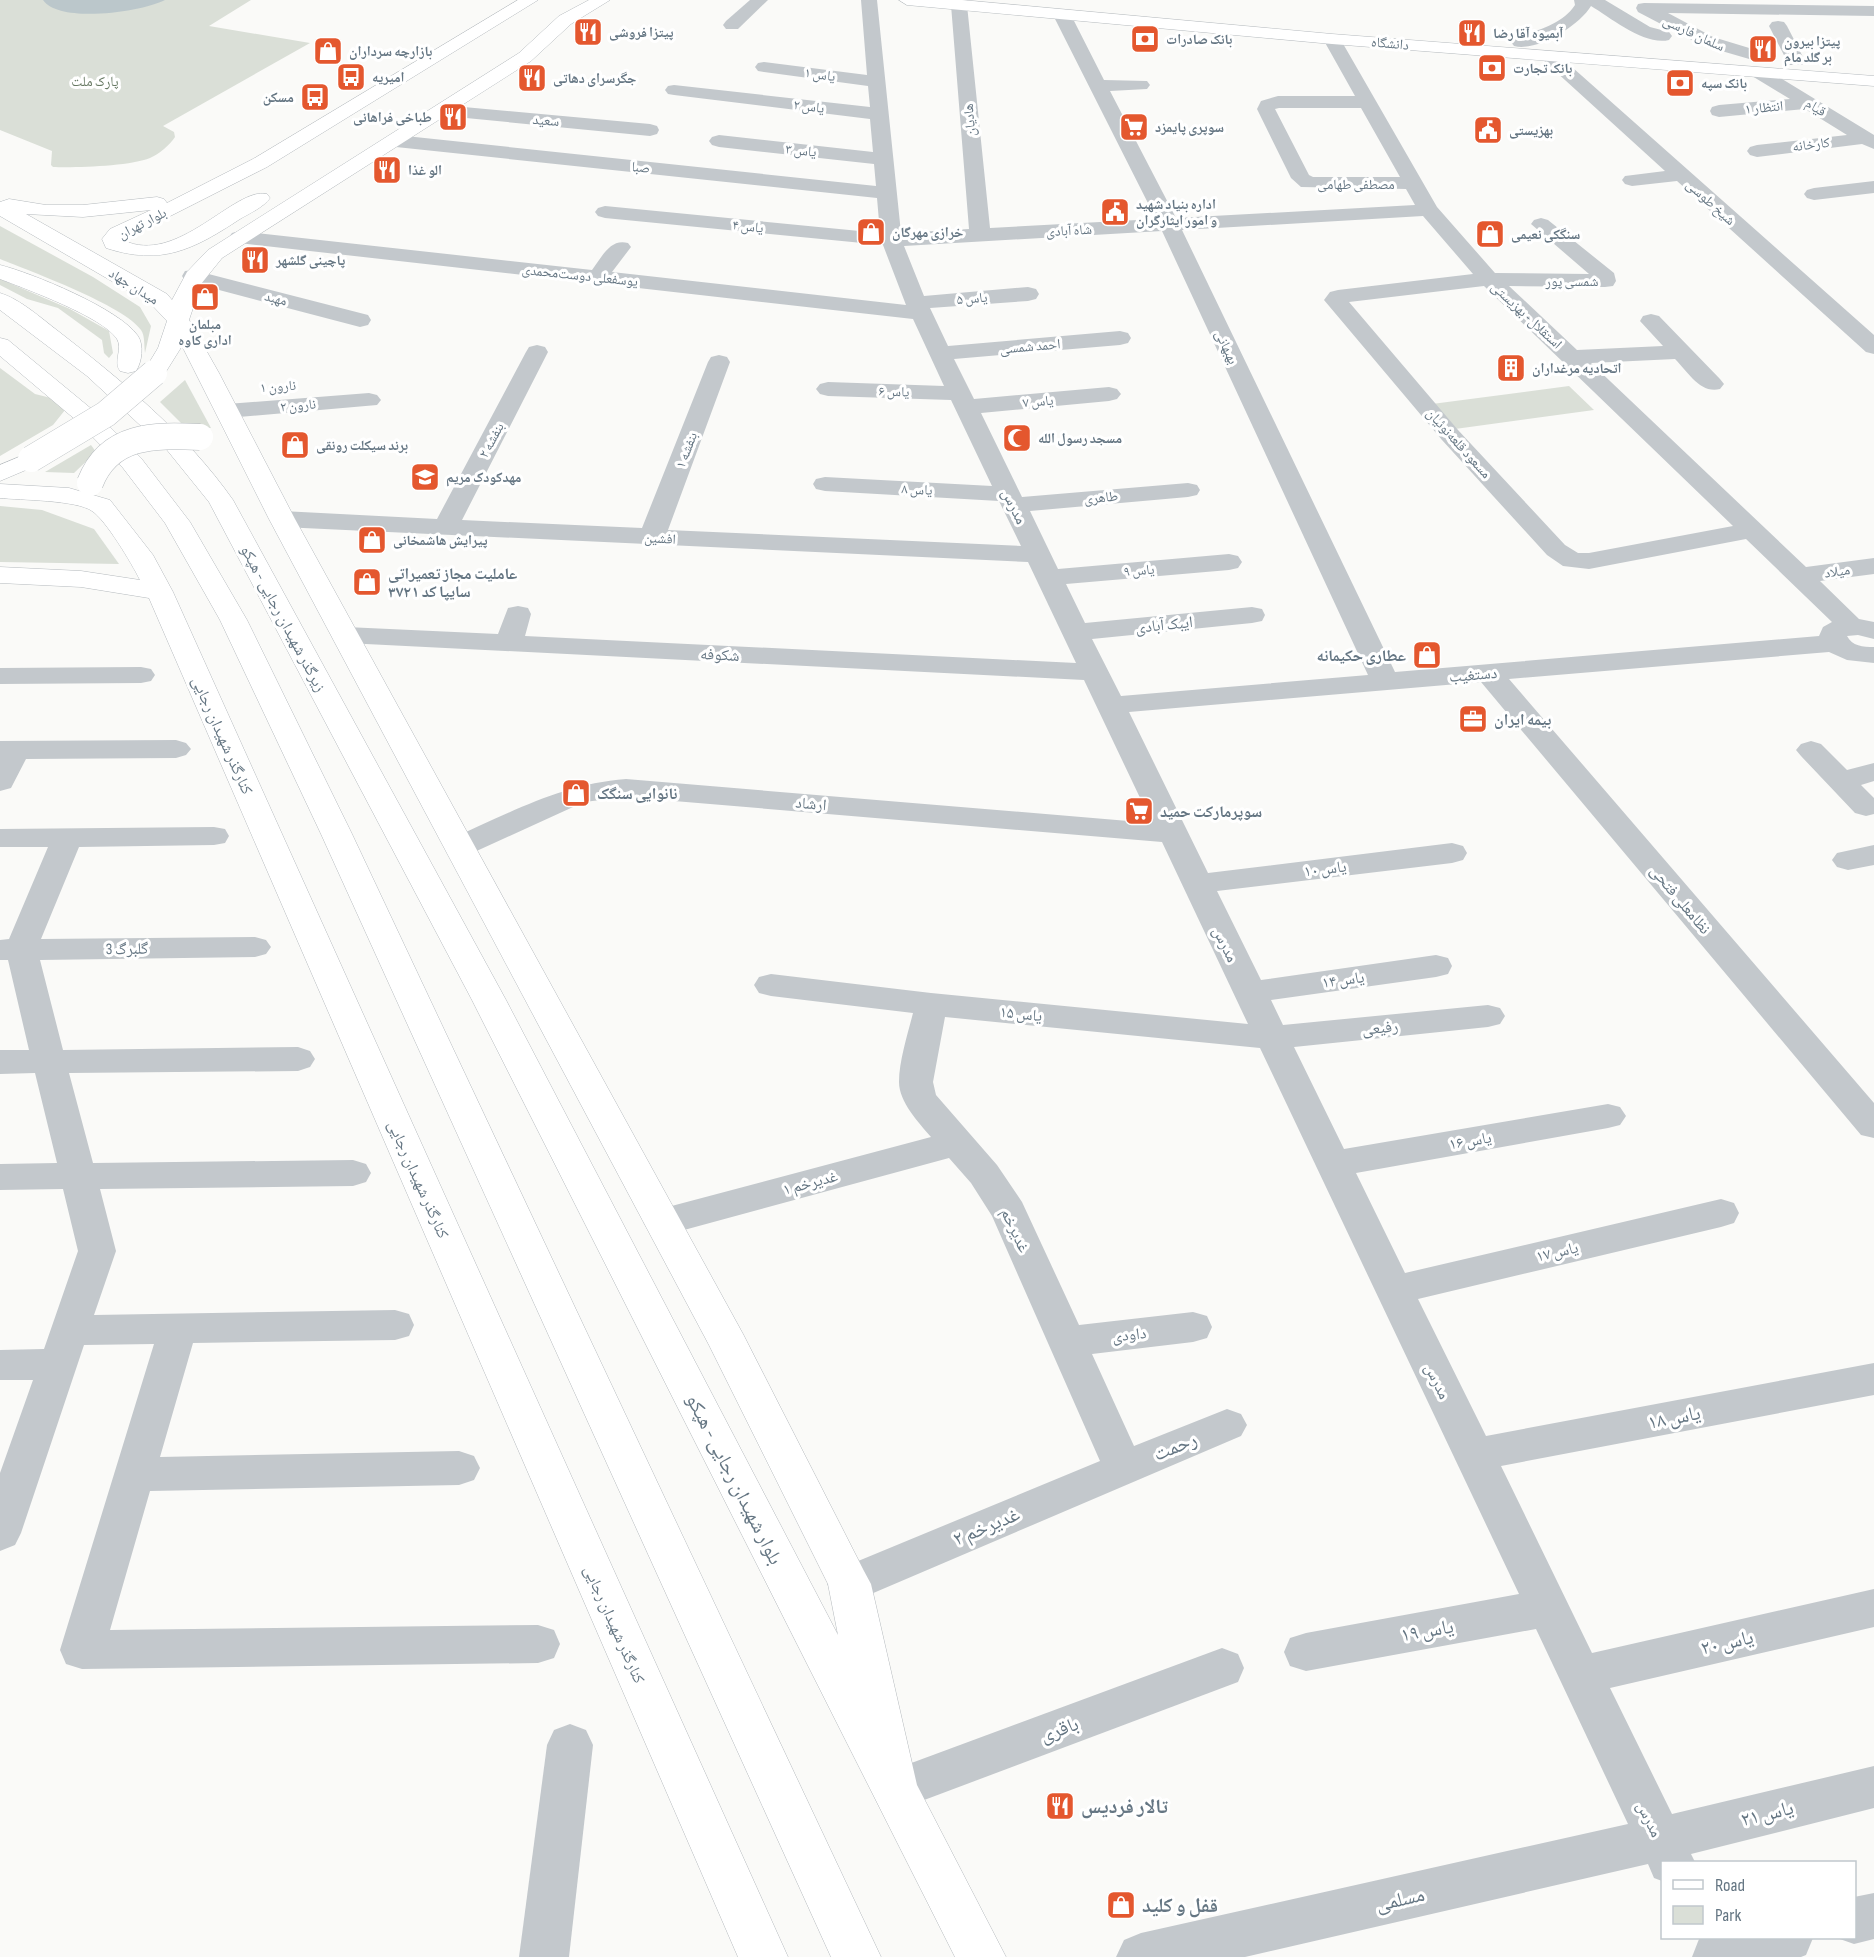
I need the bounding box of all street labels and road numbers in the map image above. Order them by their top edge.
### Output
street label: سلمان فارسی [1660,12,1727,55]
street label: دانشگاه [1370,33,1410,54]
street label: یاس ۱ [803,64,837,85]
street label: قیام [1802,95,1829,121]
street label: یاس ۲ [792,96,826,117]
street label: انتظار ۱ [1744,97,1784,118]
street label: هادیان [960,103,979,137]
street label: سعید [532,111,560,130]
street label: کارخانه [1791,134,1831,155]
street label: یاس ۳ [785,140,817,161]
street label: صبا [631,158,651,177]
street label: مصطفی طهامی [1317,176,1395,193]
street label: شیخ طوسی [1682,176,1739,230]
street label: بلوار تهران [115,204,169,243]
street label: یاس ۴ [732,216,764,237]
street label: شاه آبادی [1046,221,1092,240]
street label: یوسفعلی دوست‌محمدی [521,261,639,290]
street label: میدان جهاد [106,265,162,308]
street label: شمسی پور [1545,273,1598,290]
street label: استقلال- بهزیستی [1488,278,1566,353]
street label: مهبد [263,287,289,310]
street label: یاس ۵ [956,289,988,308]
street label: بهبهانی [1211,327,1242,367]
street label: احمد شمسی [999,335,1061,358]
street label: نارون ۱ [259,377,297,396]
street label: یاس ۶ [878,382,910,401]
street label: یاس ۷ [1022,392,1054,411]
street label: نارون ۲ [279,395,317,416]
street label: مسعود قلعه‌نوئیان [1423,405,1495,482]
street label: بنفشه ۲ [475,420,508,461]
street label: بنفشه ۱ [672,429,701,471]
street label: یاس ۸ [901,480,933,499]
street label: مدرس [997,486,1030,528]
street label: طاهری [1083,488,1119,507]
street label: افشین [644,529,676,548]
street label: زیرگذر شهیدان رجایی - هپکو [236,542,329,695]
street label: یاس ۹ [1123,561,1155,580]
street label: میلاد [1823,561,1851,582]
street label: ایبک آبادی [1134,613,1194,638]
street label: شکوفه [700,645,740,666]
street label: دستغیب [1448,664,1498,687]
street label: کنارگذر شهیدان رجایی [187,674,256,798]
street label: ارشاد [795,794,827,815]
street label: یاس ۱۰ [1303,857,1348,882]
street label: نظامعلی فتحی [1646,862,1714,938]
street label: مدرس [1208,924,1241,966]
street label: گلبرگ 3 [106,940,149,959]
street label: یاس ۱۴ [1321,968,1366,993]
street label: یاس ۱۵ [999,1003,1043,1026]
street label: رفیعی [1361,1017,1399,1040]
street label: کنارگذر شهیدان رجایی [383,1118,452,1242]
street label: یاس ۱۶ [1448,1128,1493,1155]
street label: غدیرخم ۱ [781,1167,840,1200]
street label: غدیرخم [996,1206,1033,1256]
street label: یاس ۱۷ [1534,1238,1580,1267]
street label: داودی [1111,1324,1147,1347]
street label: مدرس [1420,1361,1453,1403]
street label: بلوار شهیدان رجایی - هپکو [681,1390,788,1569]
street label: یاس ۱۸ [1646,1401,1703,1435]
street label: رحمت [1150,1427,1201,1466]
street label: غدیرخم ۲ [949,1502,1024,1553]
street label: کنارگذر شهیدان رجایی [579,1563,648,1687]
street label: یاس ۱۹ [1399,1615,1456,1647]
street label: یاس ۲۰ [1699,1625,1756,1661]
street label: باقری [1037,1712,1082,1748]
street label: یاس ۲۱ [1738,1796,1796,1832]
street label: مدرس [1632,1799,1665,1841]
street label: مسلمی [1374,1883,1427,1917]

